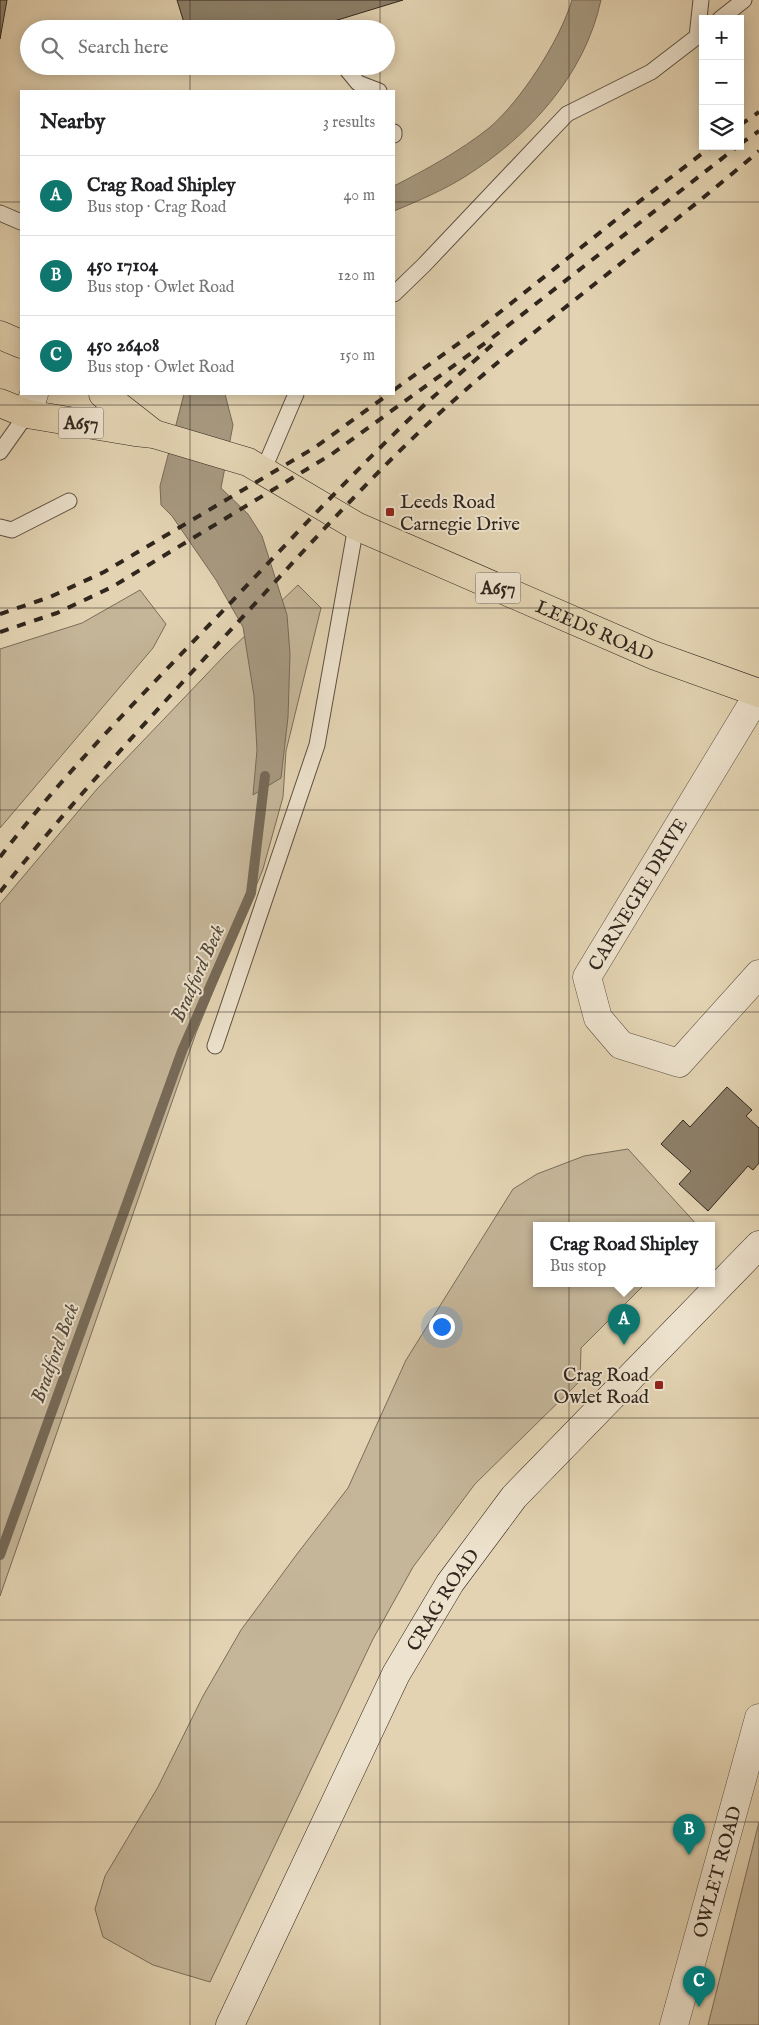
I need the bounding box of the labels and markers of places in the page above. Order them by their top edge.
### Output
place label: Leeds Road Carnegie Drive [400,491,520,537]
marker: Leeds Road Carnegie Drive [384,506,396,518]
pin: A [608,1304,640,1345]
place label: Crag Road Owlet Road [553,1364,650,1410]
marker: Crag Road Owlet Road [653,1379,665,1391]
pin: B [673,1814,705,1855]
pin: C [683,1966,715,2007]

